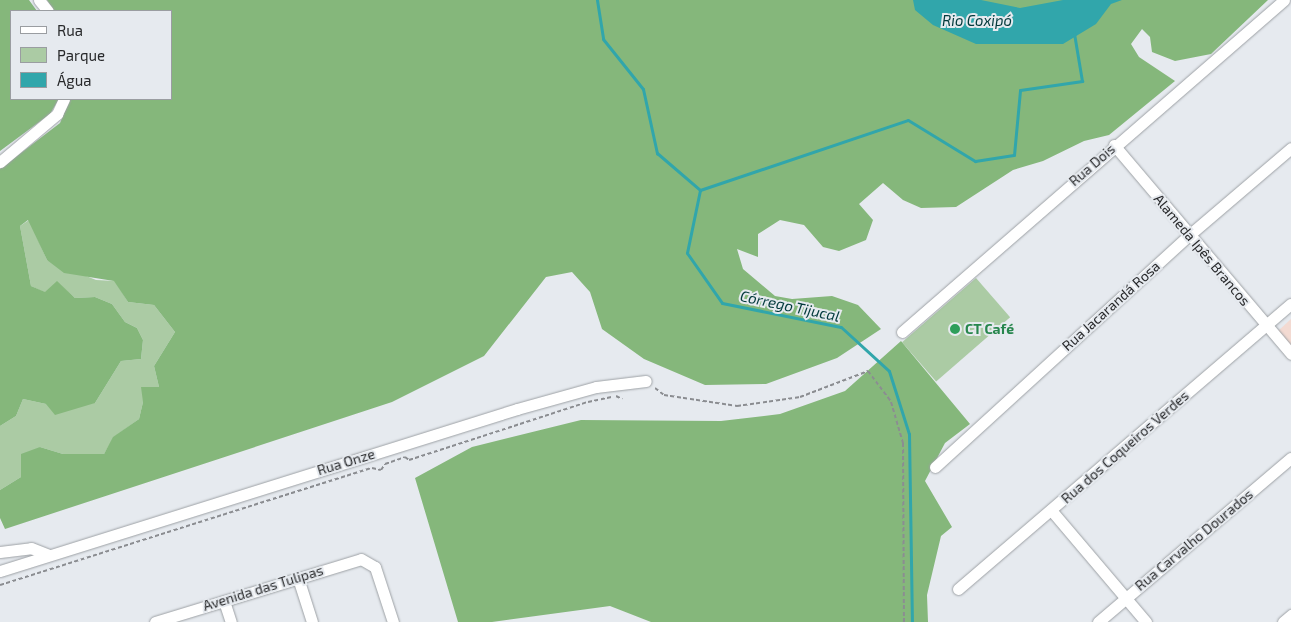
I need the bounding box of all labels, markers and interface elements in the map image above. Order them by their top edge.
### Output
legend [10,10,172,100]
water label: Rio Coxipó [942,12,1012,30]
text: Rua [57,21,83,39]
text: Parque [57,46,105,64]
text: Água [57,71,92,89]
street label: Rua Dois [1066,141,1118,189]
street label: Alameda Ipês Brancos [1150,191,1254,309]
street label: Rua Jacarandá Rosa [1059,258,1163,354]
water label: Córrego Tijucal [738,287,842,325]
place label: CT Café [965,321,1014,337]
marker: CT Café [949,323,961,335]
street label: Rua dos Coqueiros Verdes [1058,387,1192,507]
street label: Rua Onze [315,445,377,479]
street label: Rua Carvalho Dourados [1132,486,1256,594]
street label: Avenida das Tulipas [201,562,325,614]

